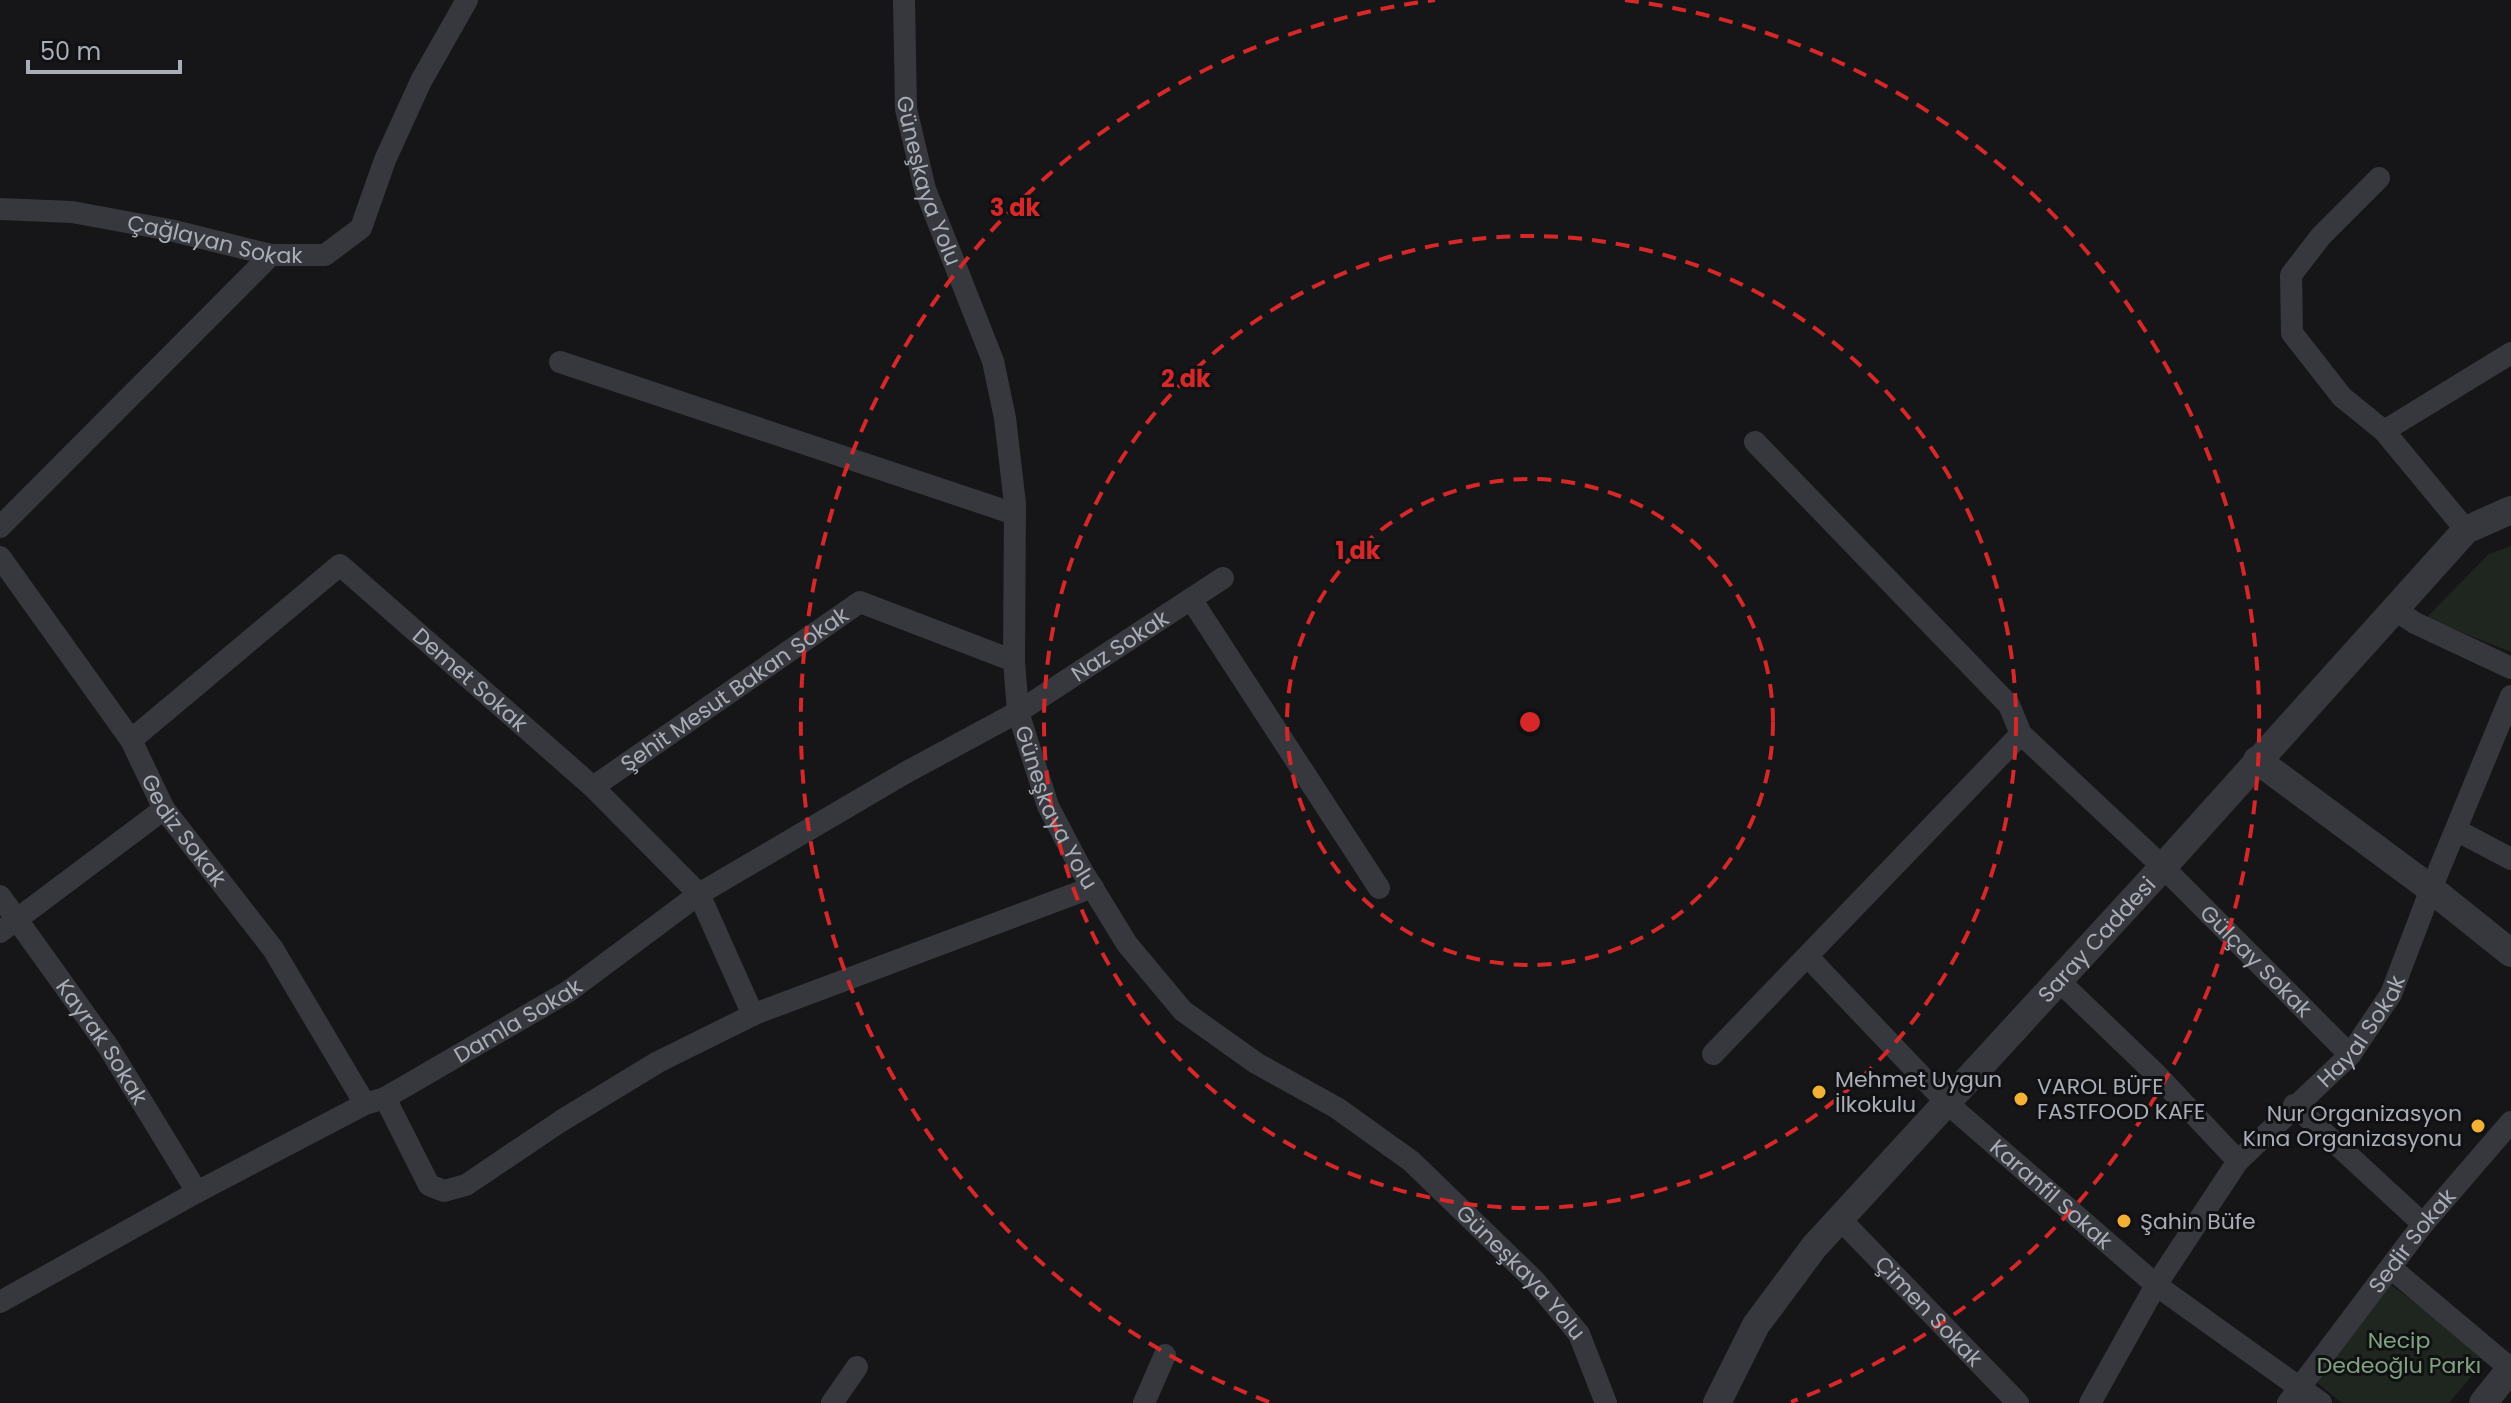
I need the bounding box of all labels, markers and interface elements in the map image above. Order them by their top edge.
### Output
scale bar [28,24,180,74]
text: 50 m [40,35,101,68]
street label: Güneşkaya Yolu [890,96,969,270]
text: 3 dk [990,191,1041,224]
street label: Çağlayan Sokak [125,207,303,272]
text: 2 dk [1161,362,1211,395]
text: 1 dk [1335,534,1381,567]
street label: Şehit Mesut Bakan Sokak [614,599,855,779]
street label: Naz Sokak [1065,602,1175,689]
street label: Demet Sokak [406,621,535,739]
centre of rings [1516,708,1544,736]
street label: Güneşkaya Yolu [1007,721,1105,895]
street label: Gediz Sokak [133,769,234,894]
street label: Saray Caddesi [2031,870,2163,1010]
street label: Gülçay Sokak [2193,898,2320,1025]
street label: Hayal Sokak [2310,970,2413,1095]
street label: Damla Sokak [448,971,589,1071]
street label: Kayrak Sokak [48,973,155,1111]
place label: Mehmet Uygun İlkokulu [1835,1064,2002,1120]
place label: VAROL BÜFE FASTFOOD KAFE [2037,1071,2205,1127]
marker: Mehmet Uygun İlkokulu [1810,1083,1828,1101]
marker: VAROL BÜFE FASTFOOD KAFE [2012,1090,2030,1108]
place label: Nur Organizasyon Kına Organizasyonu [2243,1098,2462,1154]
marker: Nur Organizasyon Kına Organizasyonu [2469,1117,2487,1135]
street label: Karanfil Sokak [1983,1132,2120,1257]
street label: Sedir Sokak [2361,1181,2463,1300]
street label: Güneşkaya Yolu [1449,1198,1593,1347]
place label: Şahin Büfe [2140,1206,2256,1237]
marker: Şahin Büfe [2115,1212,2133,1230]
street label: Çimen Sokak [1868,1249,1990,1374]
park label: Necip Dedeoğlu Parkı [2317,1325,2481,1381]

